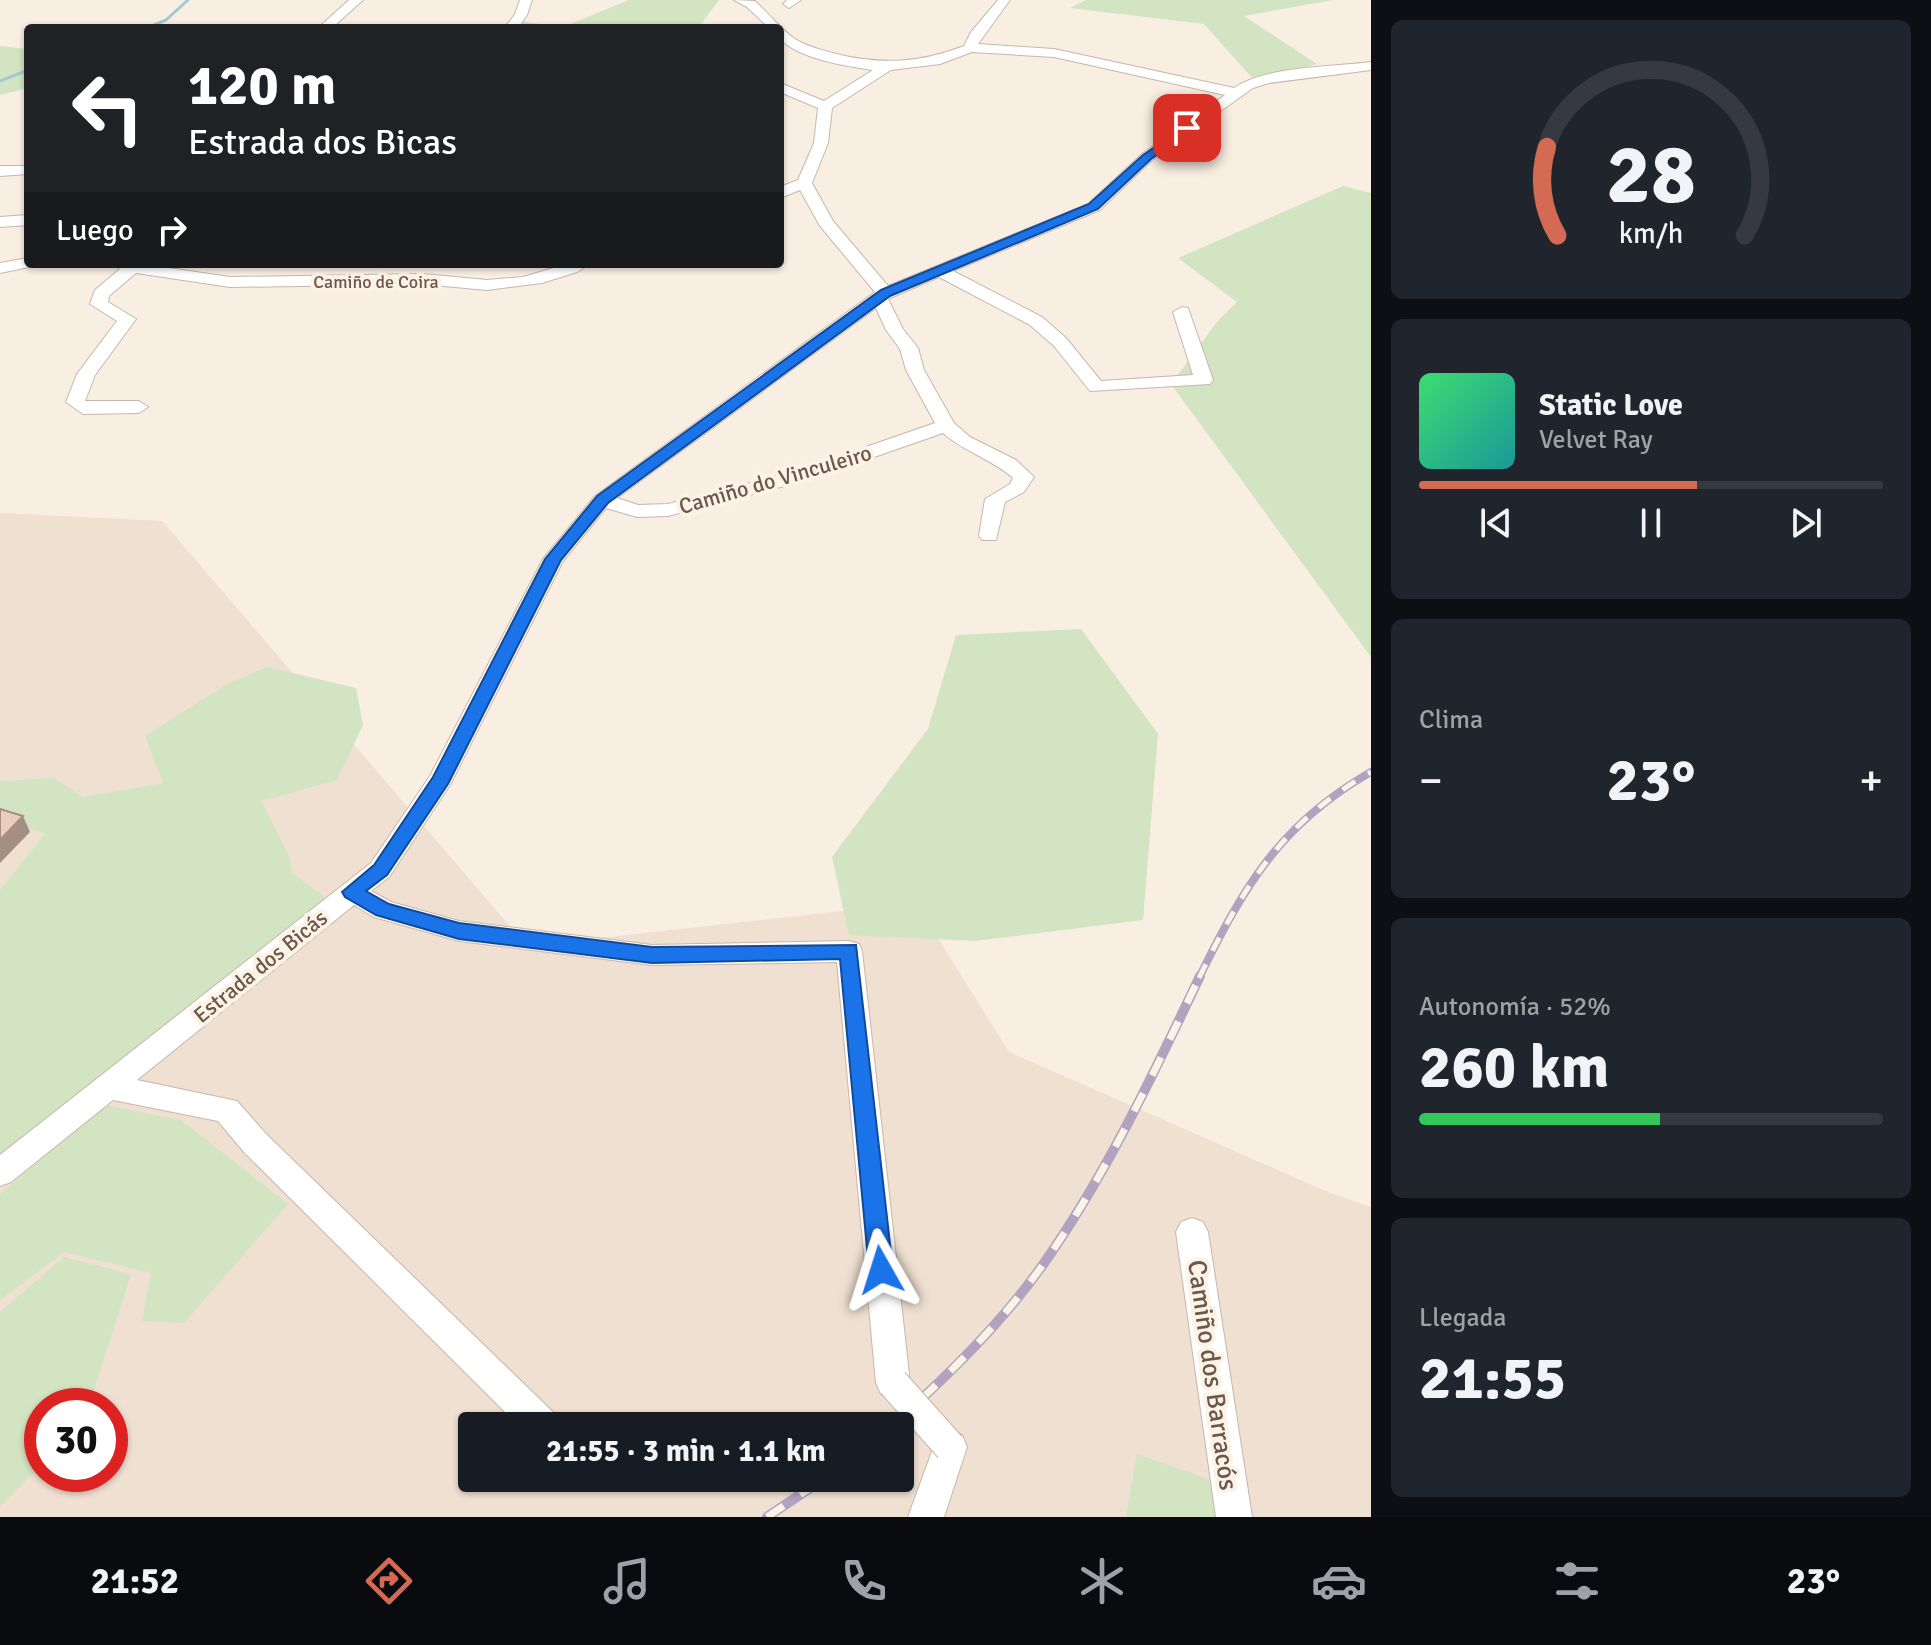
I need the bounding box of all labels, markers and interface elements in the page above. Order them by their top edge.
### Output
text: 120 m [188,51,336,120]
icon: left [56,56,160,160]
pin [1153,94,1221,162]
icon: arrive [1165,106,1209,150]
text: Estrada dos Bicas [188,120,457,165]
text: 28 [1606,123,1696,225]
icon: right [150,208,194,252]
text: Luego [56,212,134,249]
text: km/h [1619,216,1683,251]
street label: Camiño de Coira [313,271,439,293]
text: Static Love [1539,387,1683,424]
text: Velvet Ray [1539,424,1653,456]
street label: Camiño do Vinculeiro [676,439,875,520]
icon: previous [1474,501,1518,545]
icon: pause [1629,501,1673,545]
icon: next [1784,501,1828,545]
text: Clima [1419,704,1483,736]
text: 23° [1607,744,1695,818]
text: − [1419,754,1443,808]
text: + [1859,754,1883,808]
street label: Estrada dos Bicás [188,904,333,1029]
text: Autonomía · 52% [1419,991,1611,1023]
text: 260 km [1419,1031,1609,1105]
position arrow [839,1228,923,1312]
street label: Camiño dos Barracós [1180,1258,1244,1492]
text: Llegada [1419,1302,1506,1334]
text: 21:55 [1419,1342,1566,1416]
speed limit sign: 30 [24,1388,128,1492]
text: 21:55 · 3 min · 1.1 km [546,1433,826,1470]
icon: directions [361,1553,417,1609]
icon: music [599,1553,655,1609]
icon: phone [836,1553,892,1609]
icon: climate [1074,1553,1130,1609]
icon: car [1311,1553,1367,1609]
icon: filters [1549,1553,1605,1609]
text: 21:52 [91,1559,179,1604]
text: 23° [1787,1559,1840,1604]

